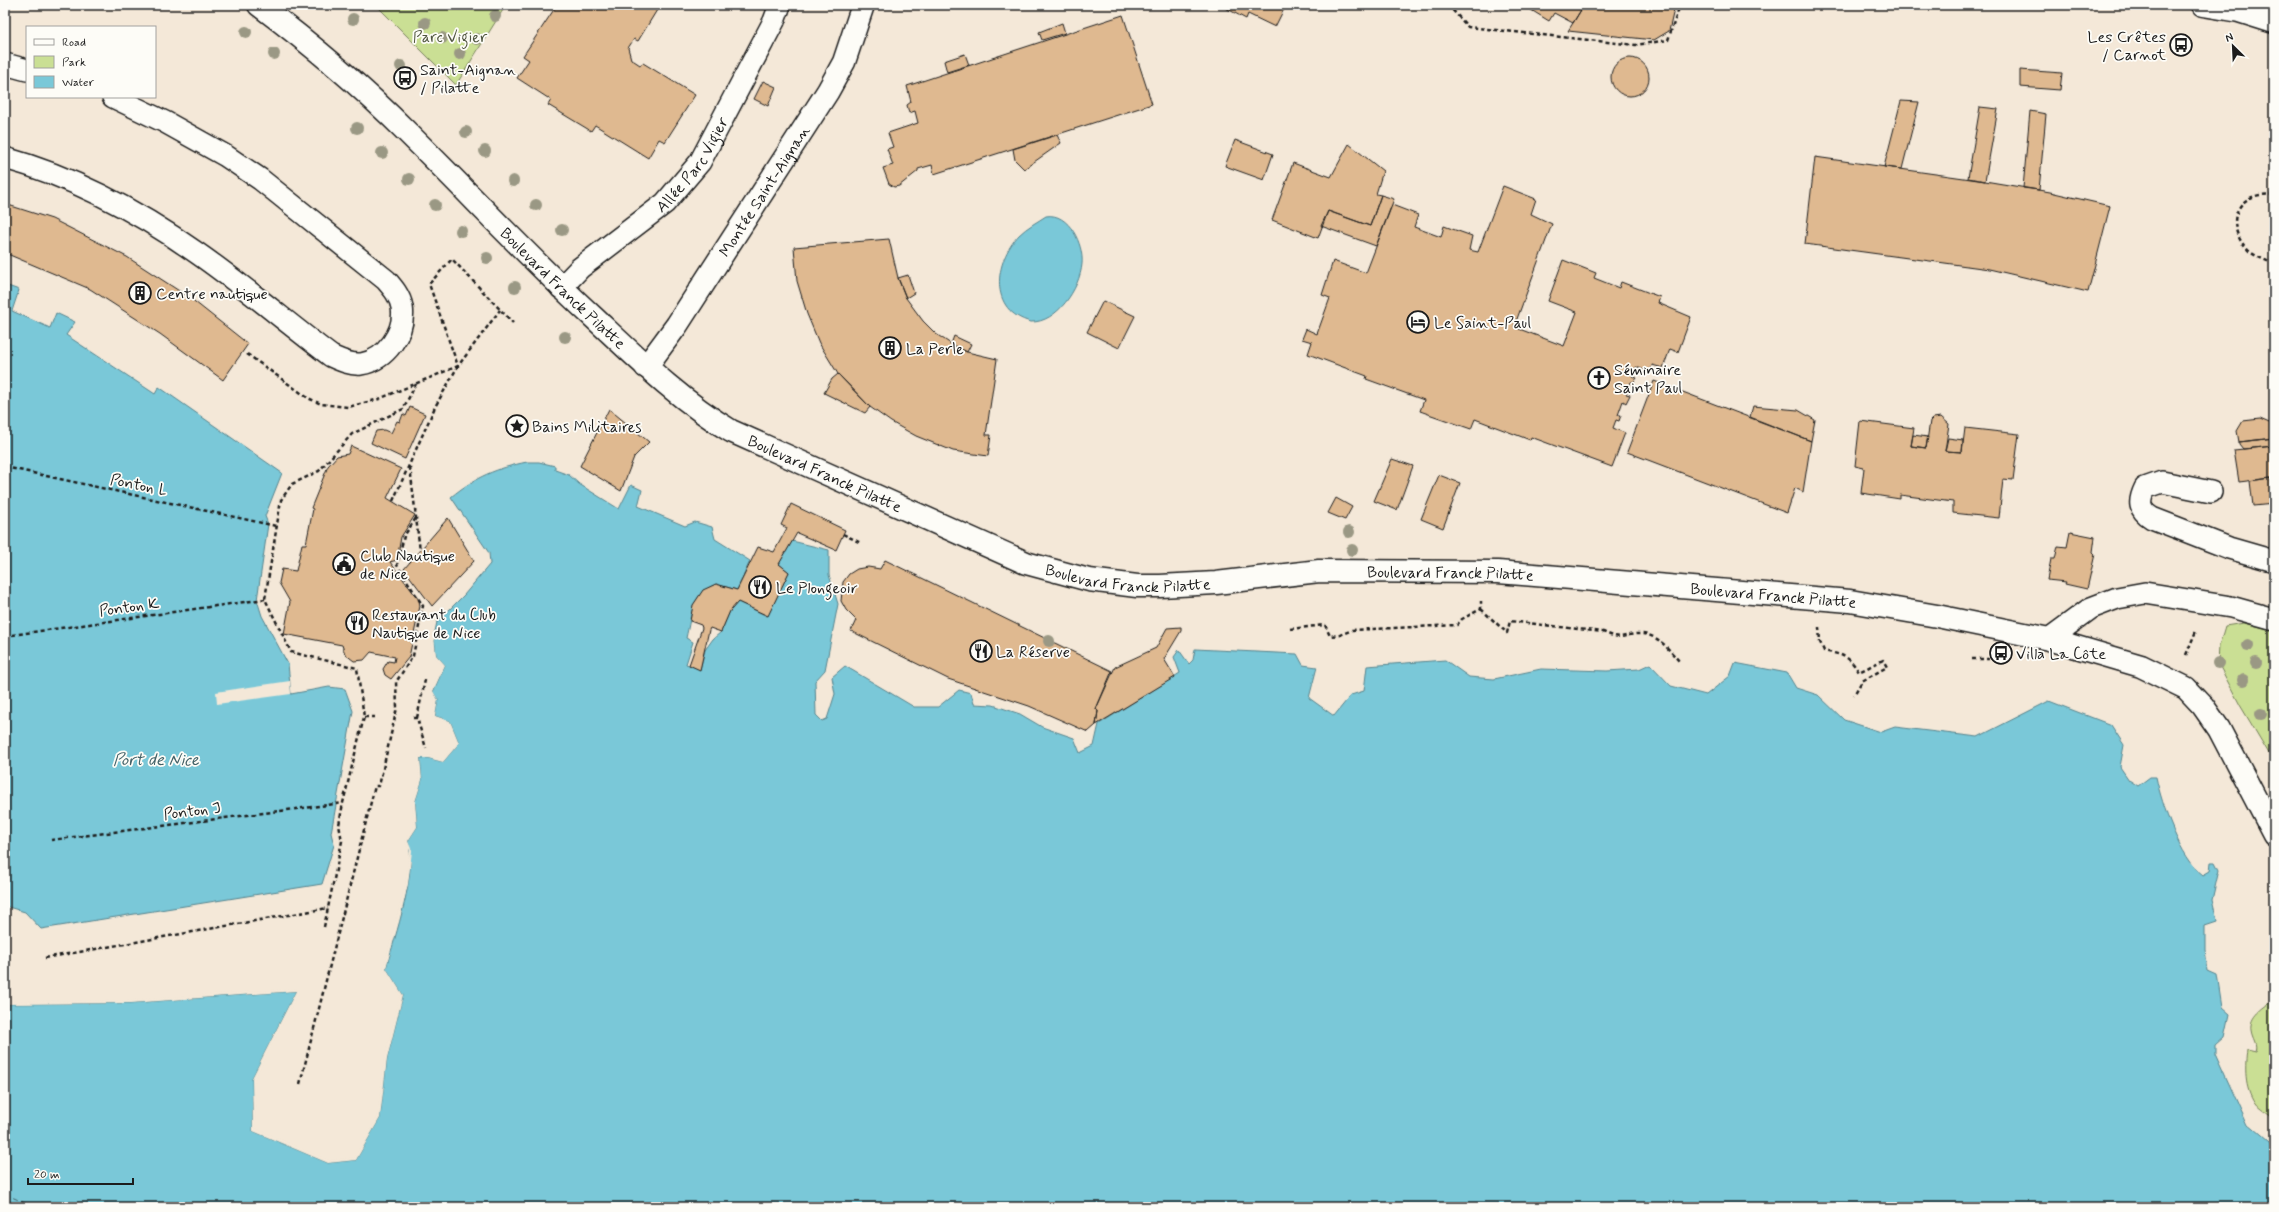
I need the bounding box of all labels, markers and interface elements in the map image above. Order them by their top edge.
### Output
legend [26,26,156,98]
north arrow [2213,26,2253,66]
park label: Parc Vigier [413,27,488,49]
place label: Les Crêtes / Carnot [2088,27,2167,66]
text: N [2223,30,2236,46]
bus stop icon: Les Crêtes / Carnot [2168,32,2194,58]
text: Road [62,35,86,51]
text: Park [62,55,86,71]
place label: Saint-Aignan / Pilatte [420,60,517,99]
bus stop icon: Saint-Aignan / Pilatte [392,65,418,91]
text: Water [62,75,94,91]
street label: Allée Parc Vigier [652,113,734,218]
street label: Montée Saint-Aignan [715,121,815,261]
street label: Boulevard Franck Pilatte [495,223,630,354]
building icon: Centre nautique [127,280,153,306]
place label: Centre nautique [156,284,268,305]
hotel icon: Le Saint-Paul [1405,309,1431,335]
place label: Le Saint-Paul [1434,313,1531,334]
building icon: La Perle [877,335,903,361]
place label: La Perle [906,339,964,360]
place label: Séminaire Saint Paul [1614,360,1682,399]
church icon: Séminaire Saint Paul [1586,365,1612,391]
place icon: Bains Militaires [504,413,530,439]
place label: Bains Militaires [532,417,642,438]
street label: Boulevard Franck Pilatte [744,431,905,518]
street label: Ponton L [108,469,169,502]
place label: Club Nautique de Nice [360,546,455,585]
public building icon: Club Nautique de Nice [331,551,357,577]
street label: Boulevard Franck Pilatte [1043,560,1211,598]
street label: Boulevard Franck Pilatte [1367,562,1535,587]
restaurant icon: Le Plongeoir [747,574,773,600]
place label: Le Plongeoir [776,578,858,600]
street label: Boulevard Franck Pilatte [1690,579,1858,614]
street label: Ponton K [98,593,161,622]
place label: Restaurant du Club Nautique de Nice [372,605,496,644]
restaurant icon: Restaurant du Club Nautique de Nice [344,610,370,636]
restaurant icon: La Réserve [968,638,994,664]
bus stop icon: Villa La Côte [1988,640,2014,666]
place label: La Réserve [996,642,1070,663]
place label: Villa La Côte [2016,644,2106,665]
water label: Port de Nice [113,749,200,771]
street label: Ponton J [162,798,222,825]
scale bar [28,1160,133,1186]
text: 20 m [34,1167,60,1183]

